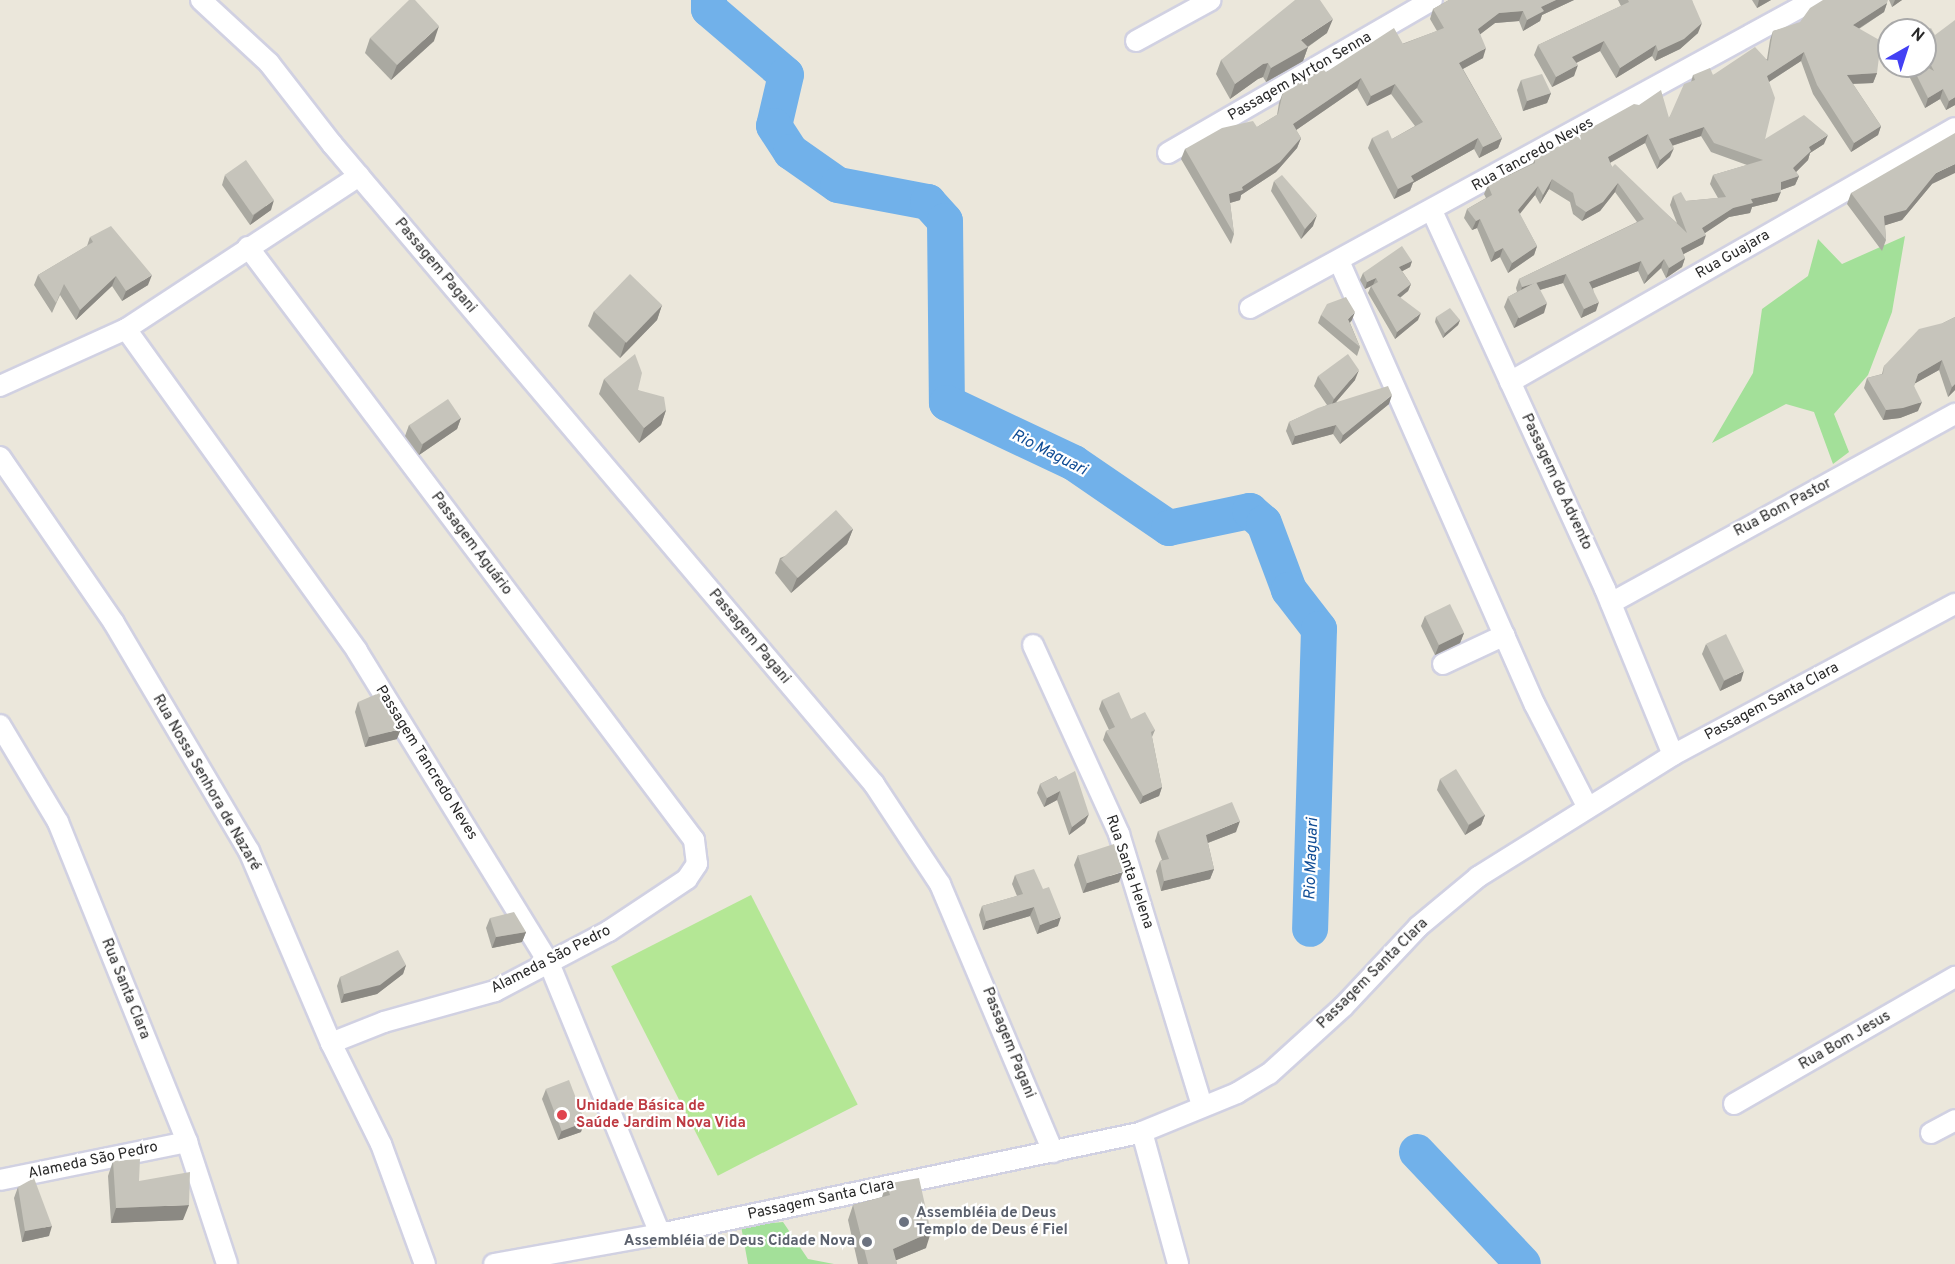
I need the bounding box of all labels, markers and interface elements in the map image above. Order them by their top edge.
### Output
north arrow [1877,18,1937,78]
text: N [1906,24,1928,47]
street label: Passagem Ayrton Senna [1225,28,1375,126]
street label: Rua Tancredo Neves [1469,114,1597,196]
street label: Passagem Pagani [390,215,480,317]
street label: Rua Guajara [1693,227,1773,283]
street label: Passagem do Advento [1516,411,1596,553]
water label: Rio Maguari [1008,426,1090,480]
street label: Rua Bom Pastor [1731,475,1835,541]
street label: Passagem Aguário [426,489,516,599]
street label: Passagem Pagani [704,586,794,688]
street label: Passagem Santa Clara [1702,659,1842,745]
street label: Passagem Tancredo Neves [371,682,481,844]
street label: Rua Nossa Senhora de Nazaré [148,692,264,874]
street label: Rua Santa Helena [1101,813,1157,931]
water label: Rio Maguari [1301,818,1323,900]
street label: Passagem Santa Clara [1314,915,1432,1033]
street label: Alameda São Pedro [488,922,614,998]
street label: Rua Santa Clara [97,936,153,1042]
street label: Passagem Pagani [978,985,1038,1101]
street label: Rua Bom Jesus [1796,1008,1894,1074]
place label: Unidade Básica de Saúde Jardim Nova Vida [576,1097,746,1132]
marker: Unidade Básica de Saúde Jardim Nova Vida [553,1106,571,1124]
street label: Alameda São Pedro [26,1138,160,1184]
street label: Passagem Santa Clara [746,1176,896,1224]
place label: Assembléia de Deus Templo de Deus é Fiel [916,1204,1068,1239]
marker: Assembléia de Deus Templo de Deus é Fiel [897,1215,911,1229]
place label: Assembléia de Deus Cidade Nova [624,1233,855,1251]
marker: Assembléia de Deus Cidade Nova [860,1235,874,1249]

